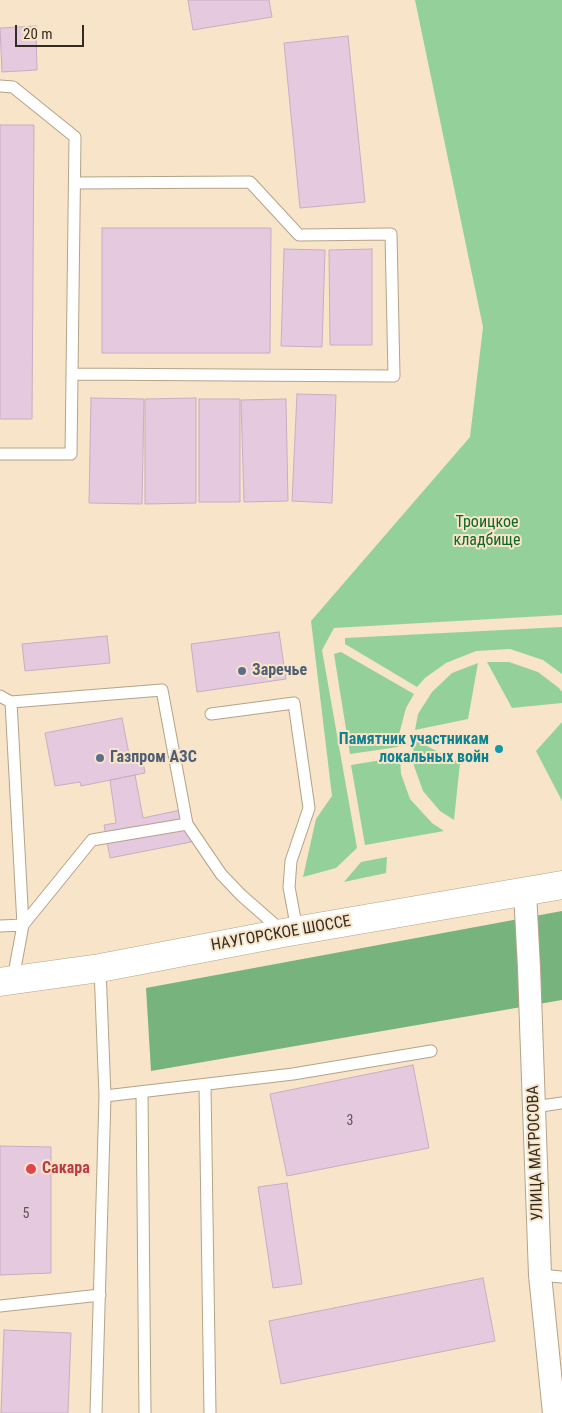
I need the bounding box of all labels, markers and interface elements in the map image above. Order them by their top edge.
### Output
scale bar [18,15,86,47]
text: 20 m [23,25,53,43]
park label: Троицкое кладбище [453,513,521,551]
place label: Заречье [252,661,307,681]
marker: Заречье [236,665,248,677]
place label: Памятник участникам локальных войн [339,730,489,768]
marker: Памятник участникам локальных войн [493,743,505,755]
place label: Газпром АЗС [110,748,197,768]
marker: Газпром АЗС [94,752,106,764]
street label: НАУГОРСКОЕ ШОССЕ [210,912,352,956]
street label: УЛИЦА МАТРОСОВА [524,1085,548,1221]
house number: 3 [347,1113,353,1129]
place label: Сакара [42,1159,90,1179]
marker: Сакара [24,1162,38,1176]
house number: 5 [23,1206,29,1222]

